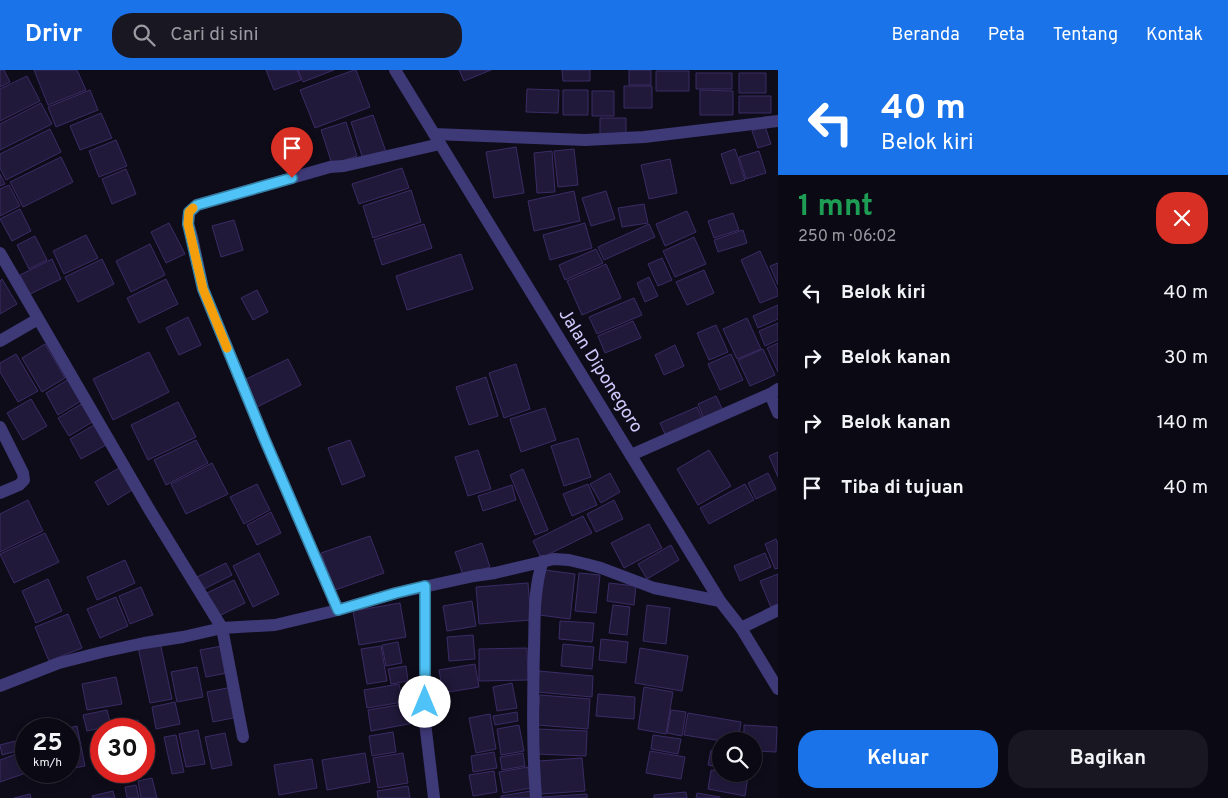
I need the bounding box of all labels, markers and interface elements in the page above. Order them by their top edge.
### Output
search box [112,13,462,58]
text: Drivr [25,20,82,50]
icon: search [130,21,158,49]
text: Cari di sini [170,23,259,47]
text: Beranda [891,24,960,47]
text: Peta [988,24,1025,47]
text: Tentang [1053,24,1118,47]
text: Kontak [1146,24,1203,47]
text: 40 m [881,87,966,131]
icon: left [798,90,863,155]
pin [271,127,313,178]
text: Belok kiri [881,130,974,157]
icon: arrive [278,134,306,162]
text: 1 mnt [798,189,873,226]
button: close [1156,192,1208,244]
text: 250 m · 06:02 [798,227,896,247]
icon: left [798,279,826,307]
text: Belok kiri [841,281,926,305]
text: 40 m [1163,281,1208,305]
street label: Jalan Diponegoro [553,305,647,437]
icon: right [798,344,826,372]
text: Belok kanan [841,346,951,370]
text: 30 m [1164,346,1208,370]
icon: right [798,409,826,437]
text: Belok kanan [841,411,951,435]
text: 140 m [1157,411,1208,435]
icon: arrive [798,474,826,502]
text: Tiba di tujuan [841,476,964,500]
text: 40 m [1163,476,1208,500]
position arrow [398,675,450,727]
speed limit sign: 30 [90,718,155,783]
text: 25 [32,728,63,760]
button: Keluar [798,730,998,788]
button: Bagikan [1008,730,1208,788]
map controls [712,732,762,782]
button: search [712,732,762,782]
text: km/h [33,755,62,771]

